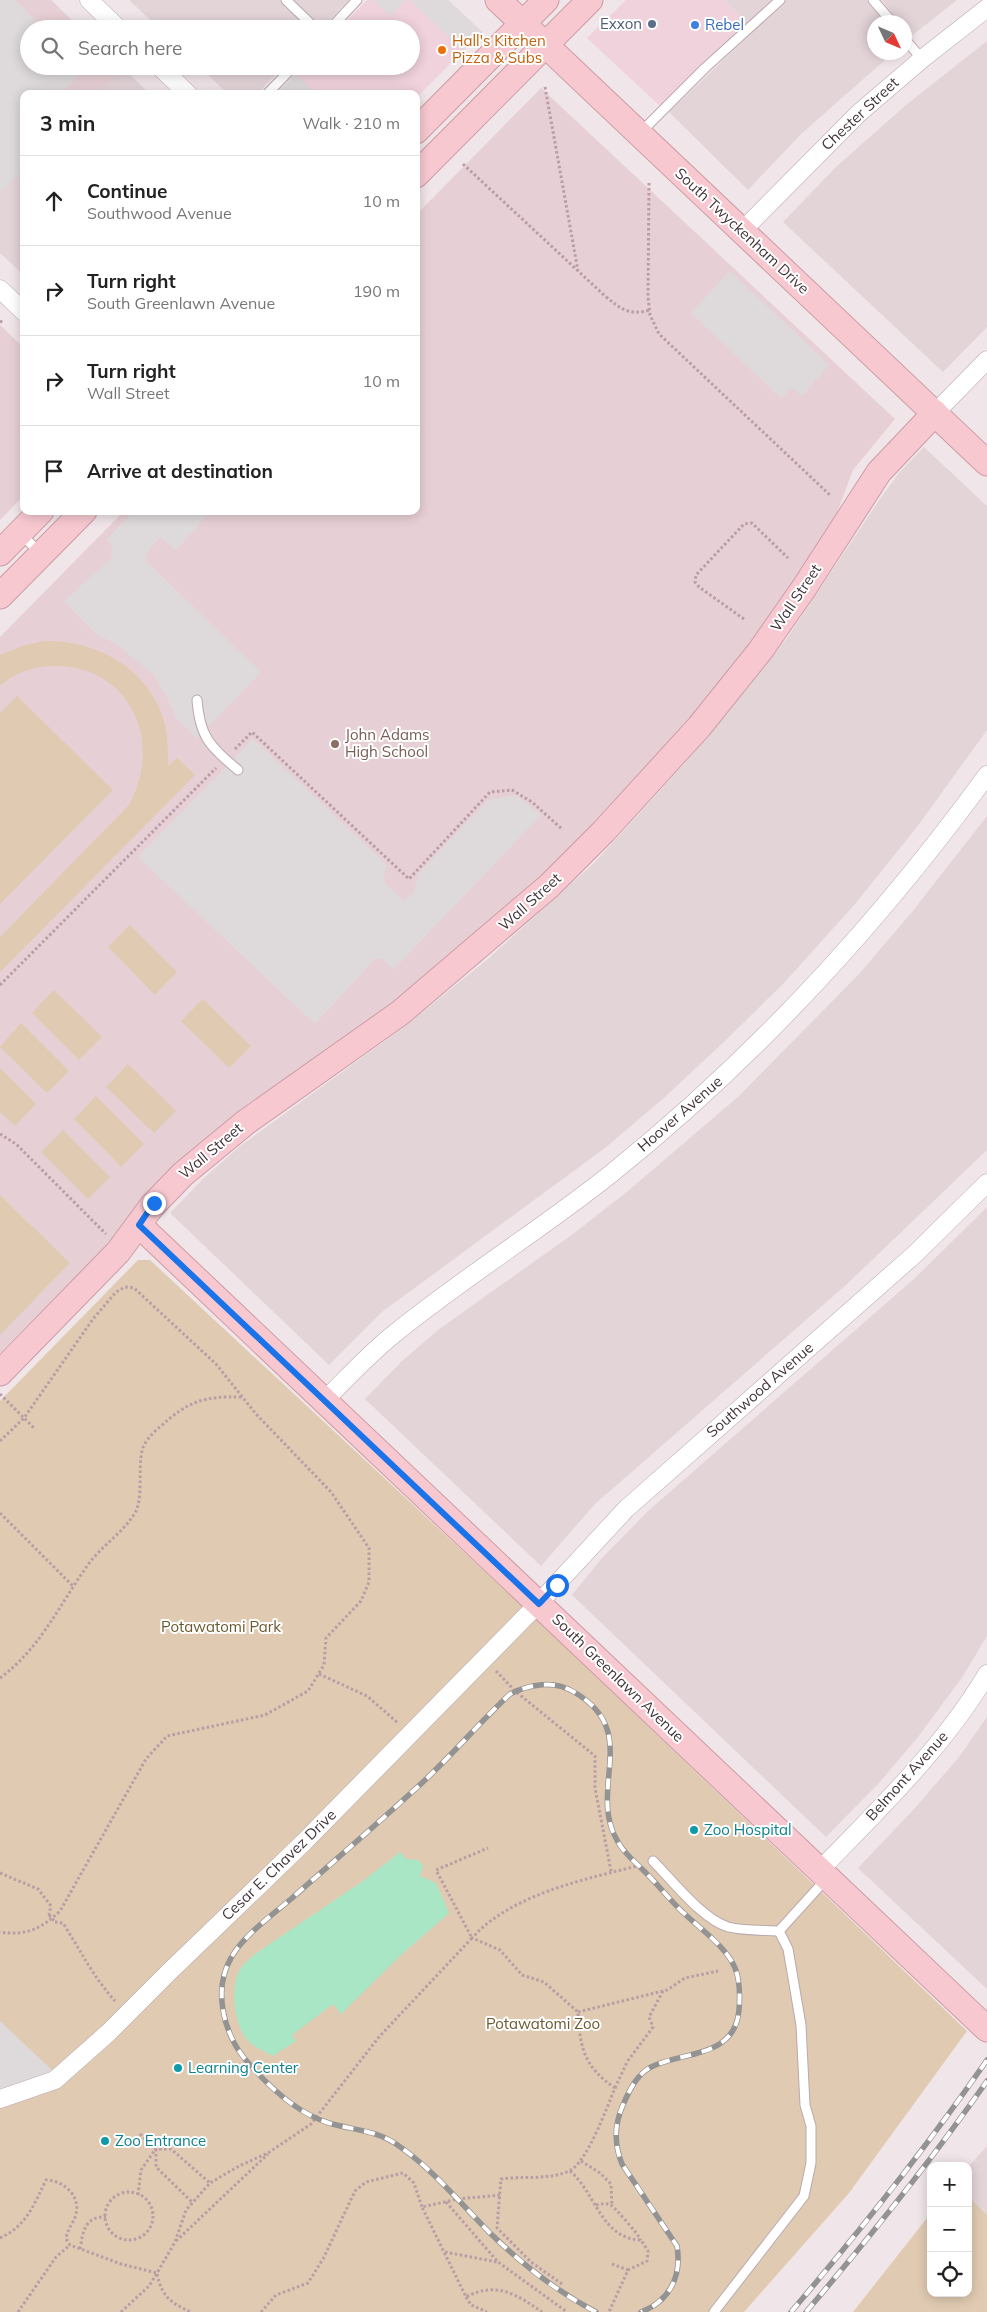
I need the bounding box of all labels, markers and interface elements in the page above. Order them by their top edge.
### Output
place label: Exxon [600,14,642,33]
place label: Rebel [705,15,744,34]
north arrow [867,15,912,60]
marker: Exxon [646,18,658,30]
marker: Rebel [689,19,701,31]
search box [20,20,420,75]
place label: Hall's Kitchen Pizza & Subs [452,31,546,67]
icon: search [38,34,66,62]
text: Search here [78,36,182,60]
marker: Hall's Kitchen Pizza & Subs [436,44,448,56]
street label: Chester Street [817,73,902,154]
text: 3 min [40,110,95,136]
text: Walk · 210 m [302,113,400,133]
street label: South Twyckenham Drive [671,163,813,298]
text: Continue [87,179,167,203]
icon: ahead [40,187,68,215]
text: 10 m [363,191,400,211]
text: Southwood Avenue [87,203,232,223]
text: Turn right [87,269,176,293]
icon: right [40,277,68,305]
text: 190 m [353,281,400,301]
text: South Greenlawn Avenue [87,293,275,313]
text: Turn right [87,359,176,383]
icon: right [40,367,68,395]
text: 10 m [363,371,400,391]
text: Wall Street [87,383,170,403]
icon: arrive [40,457,68,485]
text: Arrive at destination [87,459,273,483]
street label: Wall Street [766,560,825,635]
place label: John Adams High School [345,725,430,761]
marker: John Adams High School [329,738,341,750]
street label: Wall Street [495,869,565,935]
street label: Hoover Avenue [633,1072,726,1156]
street label: Wall Street [175,1118,246,1183]
route end [143,1192,166,1215]
street label: Southwood Avenue [702,1338,817,1441]
route start [546,1574,569,1597]
street label: South Greenlawn Avenue [548,1610,688,1746]
park label: Potawatomi Park [161,1617,281,1636]
street label: Belmont Avenue [861,1727,952,1824]
street label: Cesar E. Chavez Drive [217,1805,340,1924]
place label: Zoo Hospital [704,1820,792,1839]
marker: Zoo Hospital [688,1824,700,1836]
park label: Potawatomi Zoo [486,2014,600,2033]
place label: Learning Center [188,2058,299,2077]
marker: Learning Center [172,2062,184,2074]
place label: Zoo Entrance [115,2131,206,2150]
marker: Zoo Entrance [99,2135,111,2147]
map controls [927,2162,972,2297]
button: + [927,2162,972,2207]
button: − [927,2207,972,2252]
button: locate [927,2252,972,2297]

